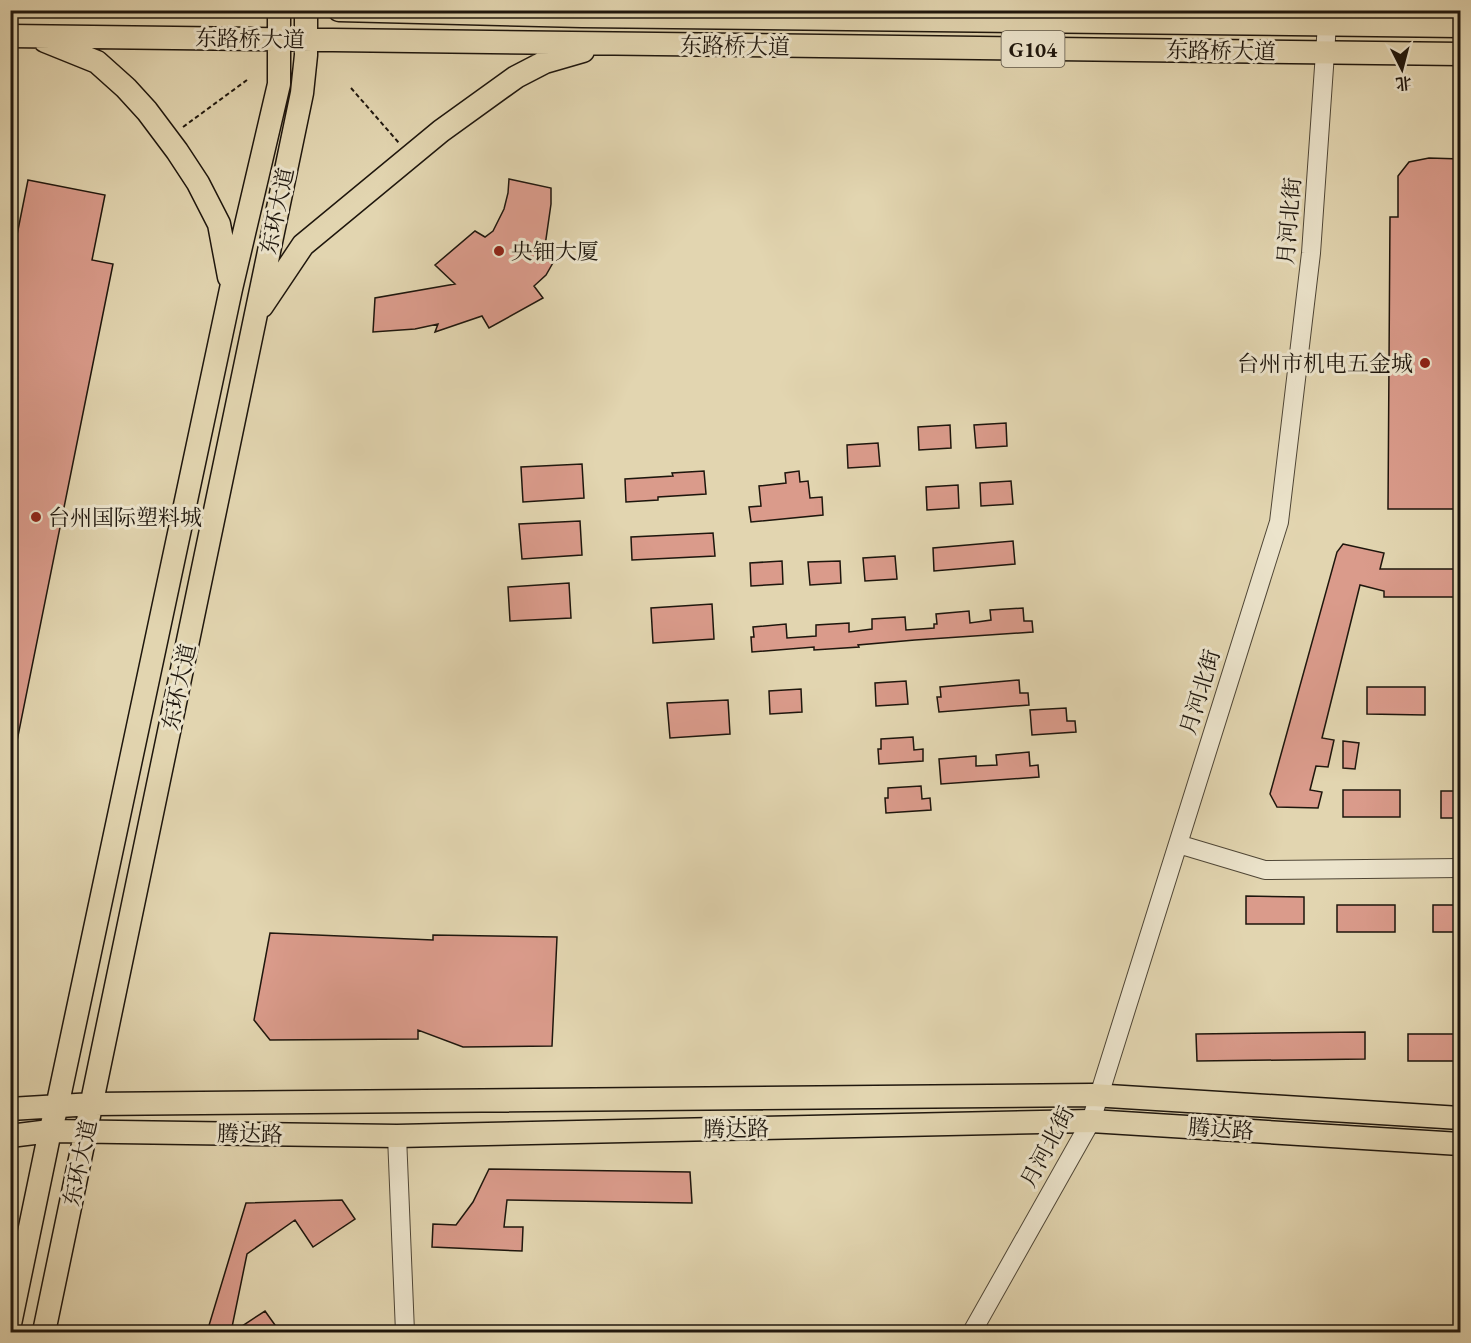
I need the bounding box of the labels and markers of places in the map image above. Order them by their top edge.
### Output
place label: 央钿大厦 [511,237,599,266]
marker: 央钿大厦 [492,244,506,258]
place label: 台州市机电五金城 [1237,349,1413,378]
marker: 台州市机电五金城 [1418,356,1432,370]
place label: 台州国际塑料城 [48,503,202,532]
marker: 台州国际塑料城 [29,510,43,524]

